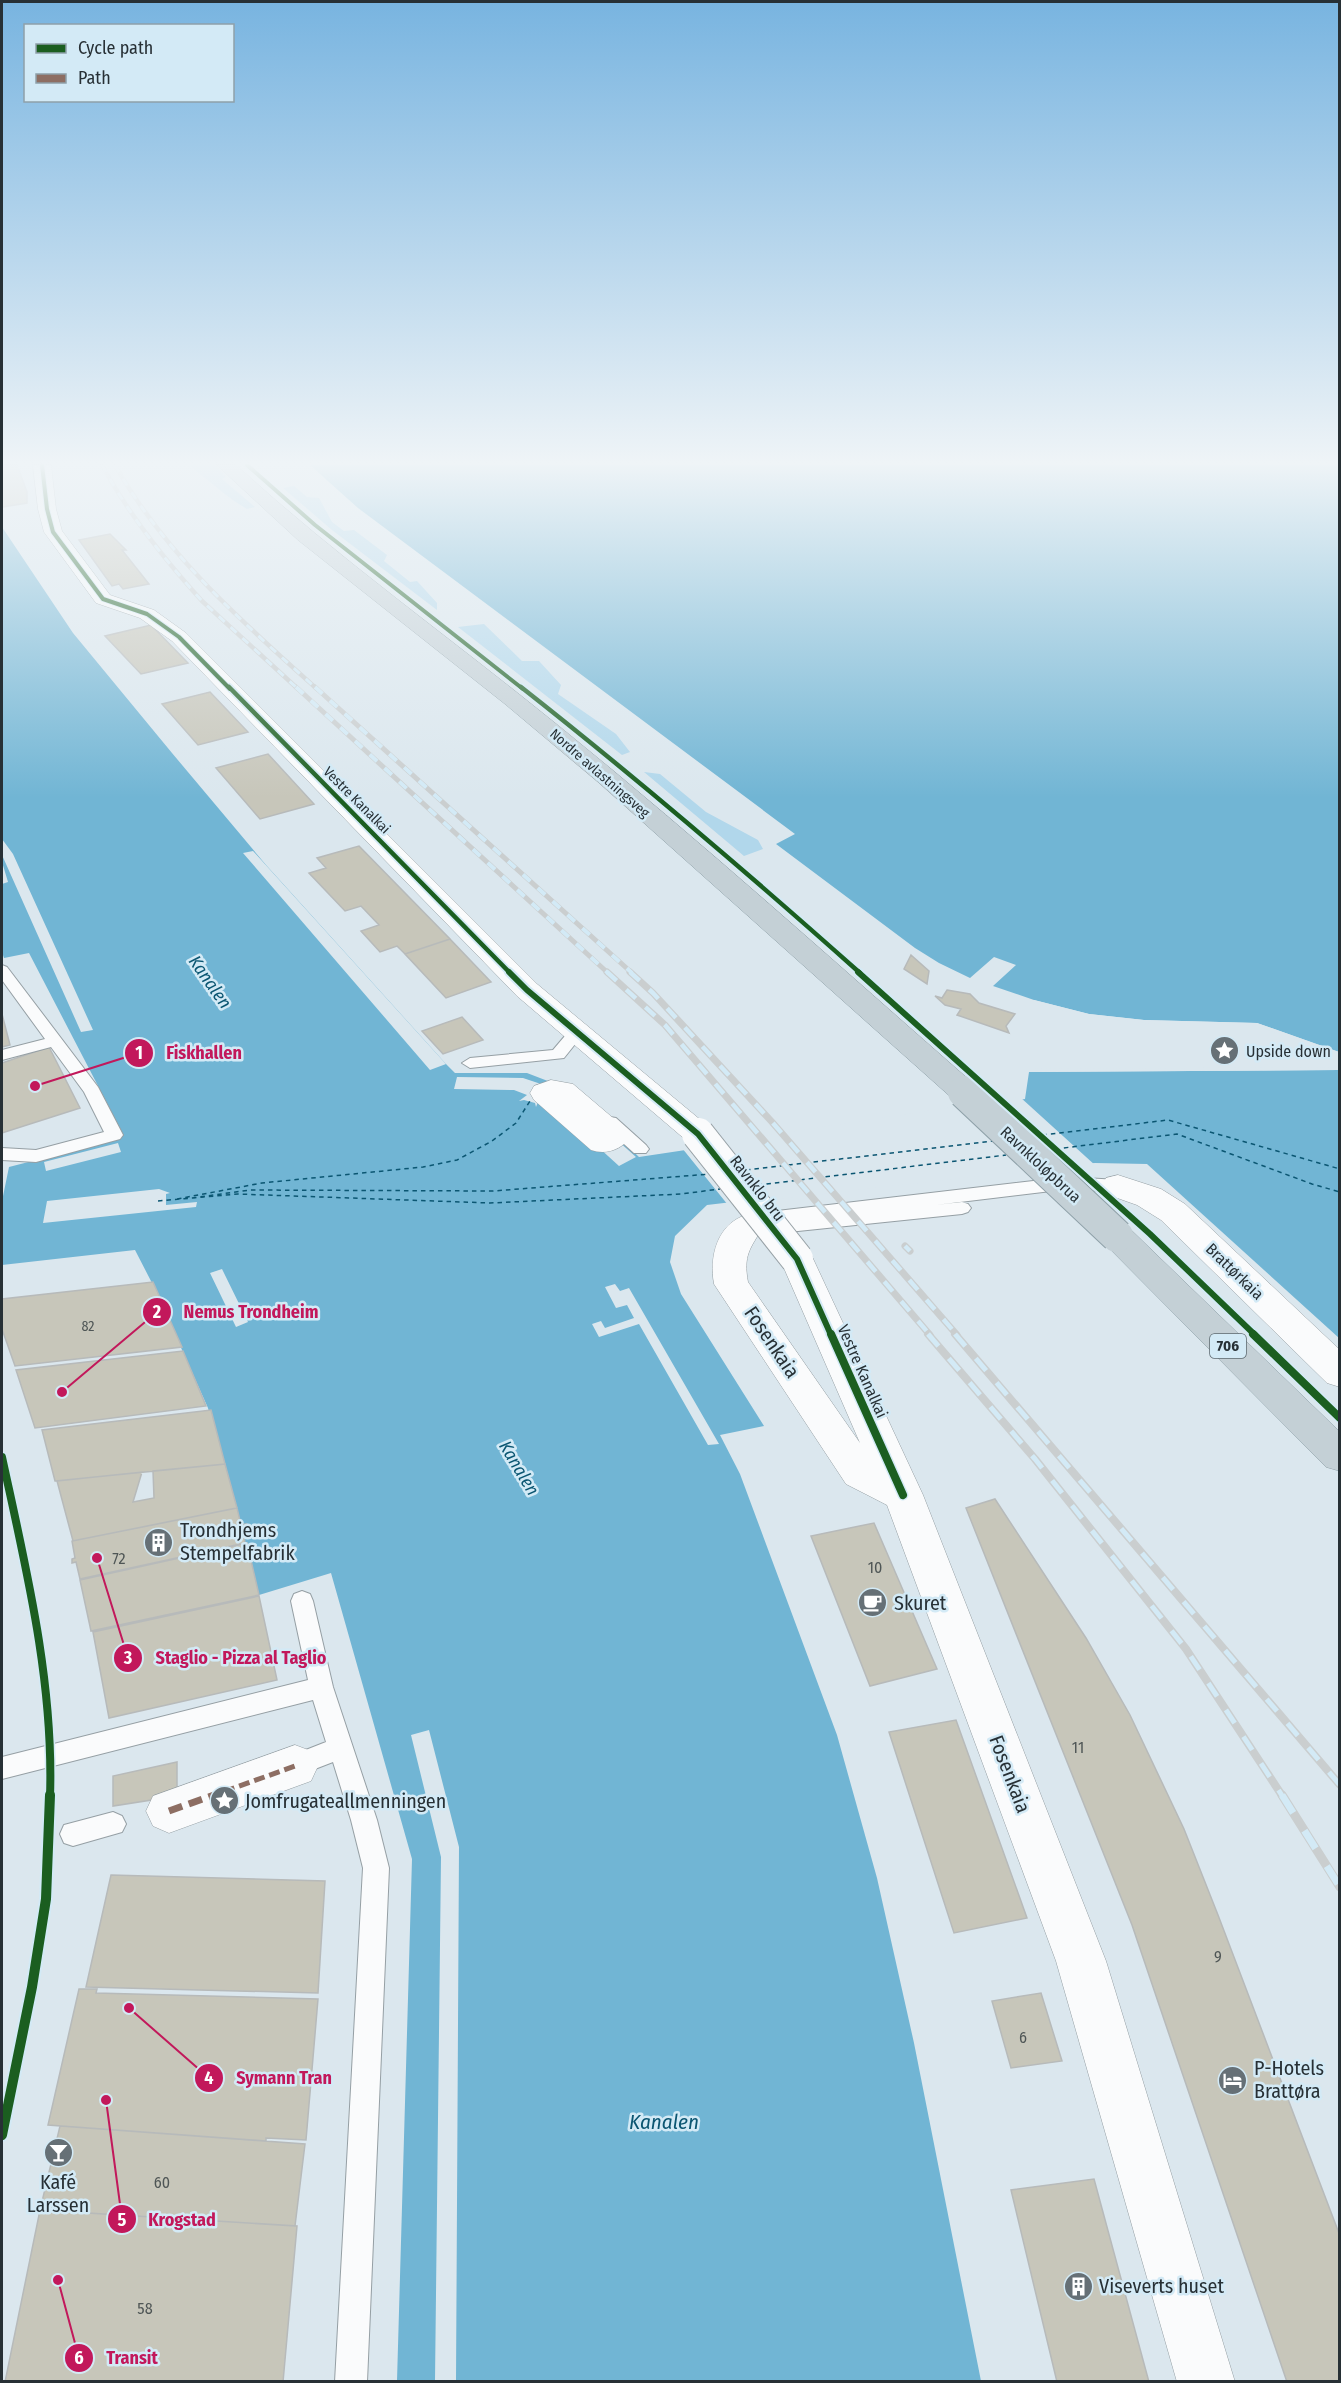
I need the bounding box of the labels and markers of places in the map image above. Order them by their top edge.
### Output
callout: Fiskhallen [124,1035,254,1071]
place icon: Upside down [1209,1035,1241,1067]
place label: Upside down [1246,1042,1331,1061]
callout: Nemus Trondheim [142,1294,330,1330]
place label: Trondhjems Stempelfabrik [180,1518,295,1565]
building icon: Trondhjems Stempelfabrik [143,1526,175,1558]
cafe icon: Skuret [857,1587,889,1619]
place label: Skuret [894,1591,947,1615]
callout: Staglio - Pizza al Taglio [113,1640,338,1676]
place icon: Jomfrugateallmenningen [208,1785,240,1817]
place label: Jomfrugateallmenningen [245,1789,446,1813]
place label: P-Hotels Brattøra [1254,2056,1324,2103]
callout: Symann Tran [194,2060,344,2096]
hotel icon: P-Hotels Brattøra [1217,2064,1249,2096]
bar icon: Kafé Larssen [42,2136,74,2168]
place label: Kafé Larssen [27,2170,89,2217]
callout: Krogstad [107,2201,228,2237]
building icon: Viseverts huset [1062,2270,1094,2302]
place label: Viseverts huset [1099,2274,1224,2298]
callout: Transit [64,2340,170,2376]

